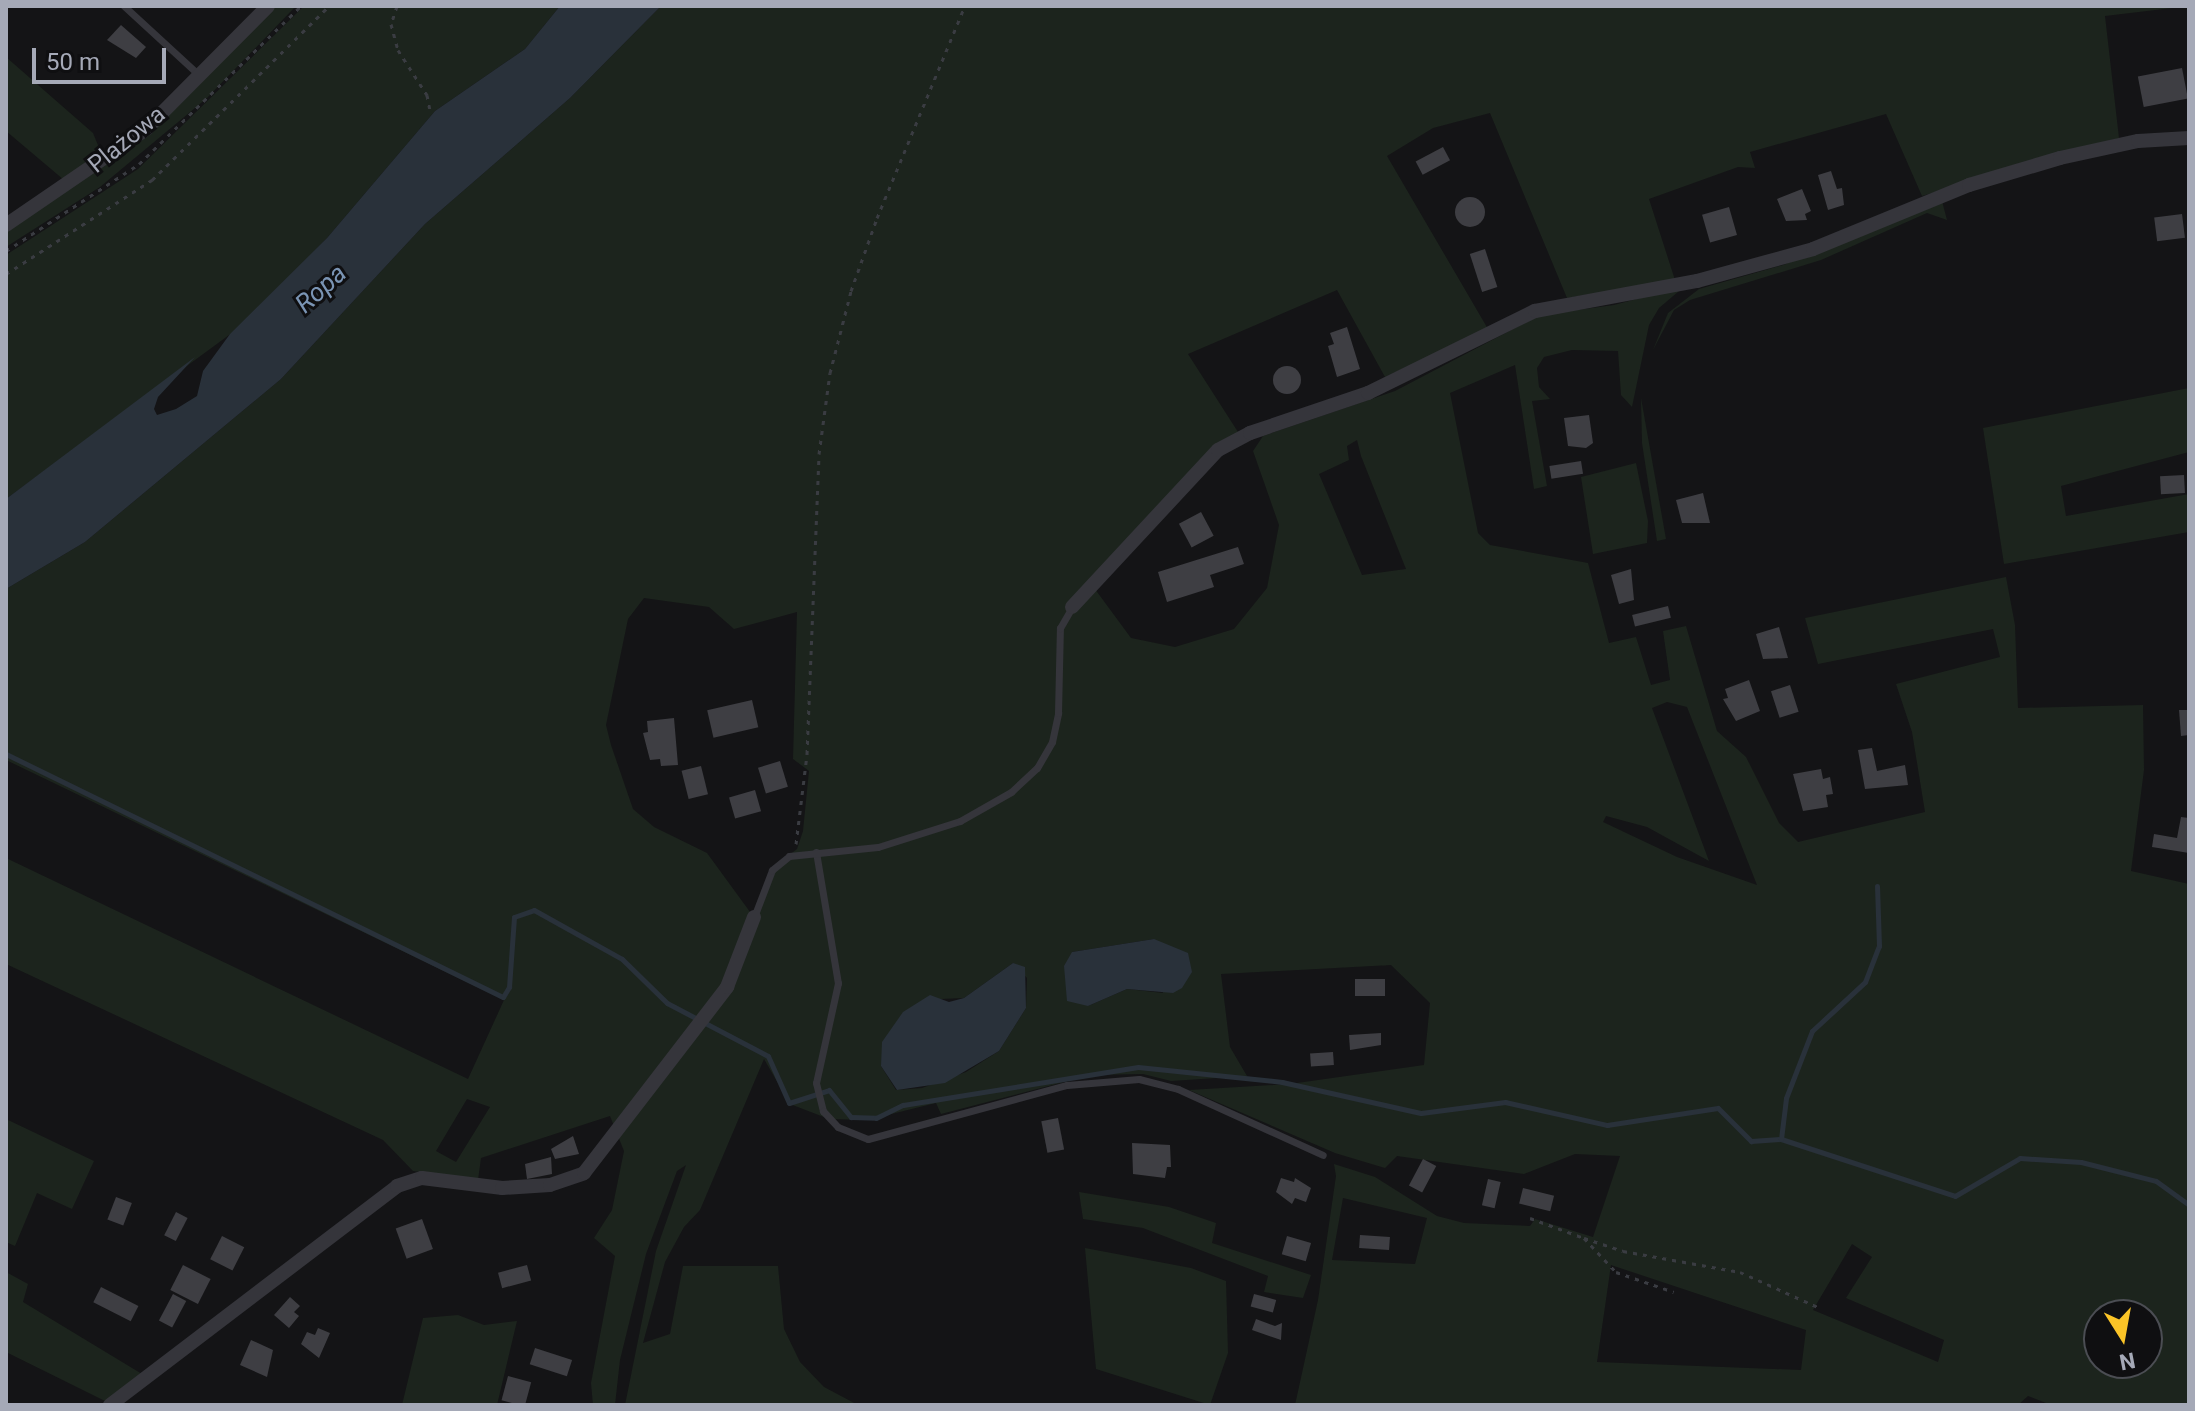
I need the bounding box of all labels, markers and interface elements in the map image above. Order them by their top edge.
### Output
scale bar [36,32,170,82]
text: 50 m [46,48,100,76]
street label: Plażowa [83,100,171,180]
water label: Ropa [289,258,353,320]
north arrow [2083,1299,2163,1379]
text: N [2117,1347,2137,1375]

